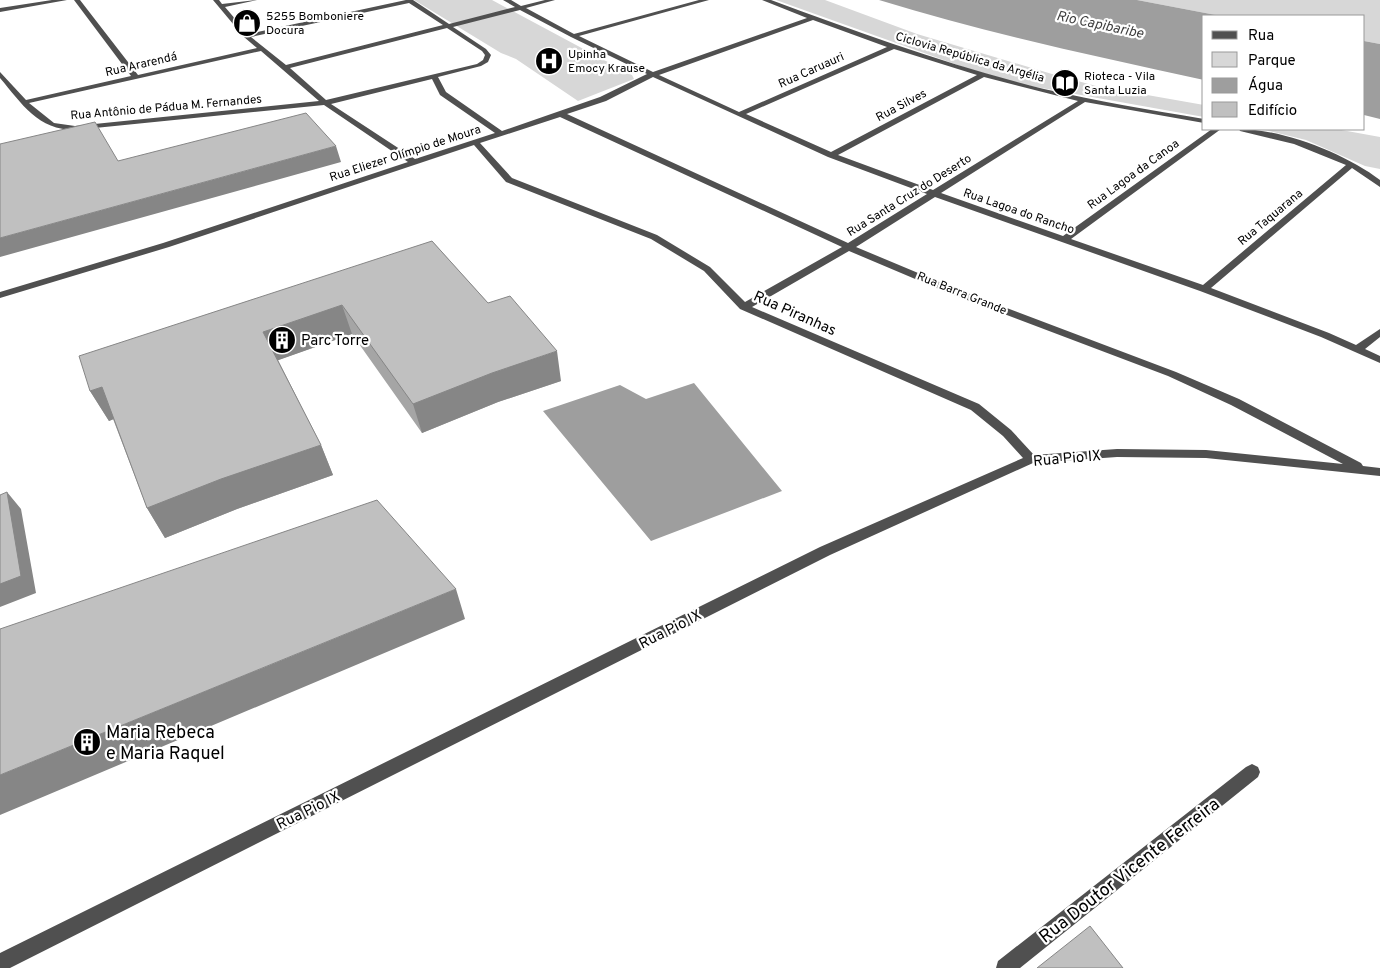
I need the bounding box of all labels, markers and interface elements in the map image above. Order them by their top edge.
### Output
shop icon: 5255 Bomboniere Docura [232,8,262,38]
water label: Rio Capibaribe [1055,8,1146,43]
place label: 5255 Bomboniere Docura [266,9,364,39]
legend [1202,15,1365,130]
text: Rua [1248,27,1274,46]
street label: Ciclovia República da Argélia [893,29,1046,87]
hospital icon: Upinha Emocy Krause [534,46,564,76]
place label: Upinha Emocy Krause [568,47,645,77]
street label: Rua Ararendá [104,49,179,81]
street label: Rua Caruauri [776,49,847,92]
text: Parque [1248,52,1296,71]
library icon: Rioteca - Vila Santa Luzia [1050,68,1080,98]
place label: Rioteca - Vila Santa Luzia [1084,69,1155,99]
text: Água [1248,76,1283,96]
street label: Rua Silves [873,86,930,126]
street label: Rua Antônio de Pádua M. Fernandes [70,92,263,124]
text: Edifício [1248,102,1297,121]
street label: Rua Eliezer Olímpio de Moura [328,122,483,186]
street label: Rua Lagoa da Canoa [1084,136,1183,214]
street label: Rua Santa Cruz do Deserto [844,151,975,241]
street label: Rua Lagoa do Rancho [961,185,1077,239]
street label: Rua Taquarana [1235,186,1306,250]
street label: Rua Barra Grande [914,269,1009,319]
street label: Rua Piranhas [750,288,839,341]
building icon: Parc Torre [267,325,297,355]
place label: Parc Torre [301,332,369,351]
street label: Rua Pio IX [1032,447,1102,472]
street label: Rua Pio IX [636,606,705,654]
place label: Maria Rebeca e Maria Raquel [106,722,225,766]
building icon: Maria Rebeca e Maria Raquel [72,727,102,757]
street label: Rua Pio IX [274,788,343,835]
street label: Rua Doutor Vicente Ferreira [1035,793,1225,949]

